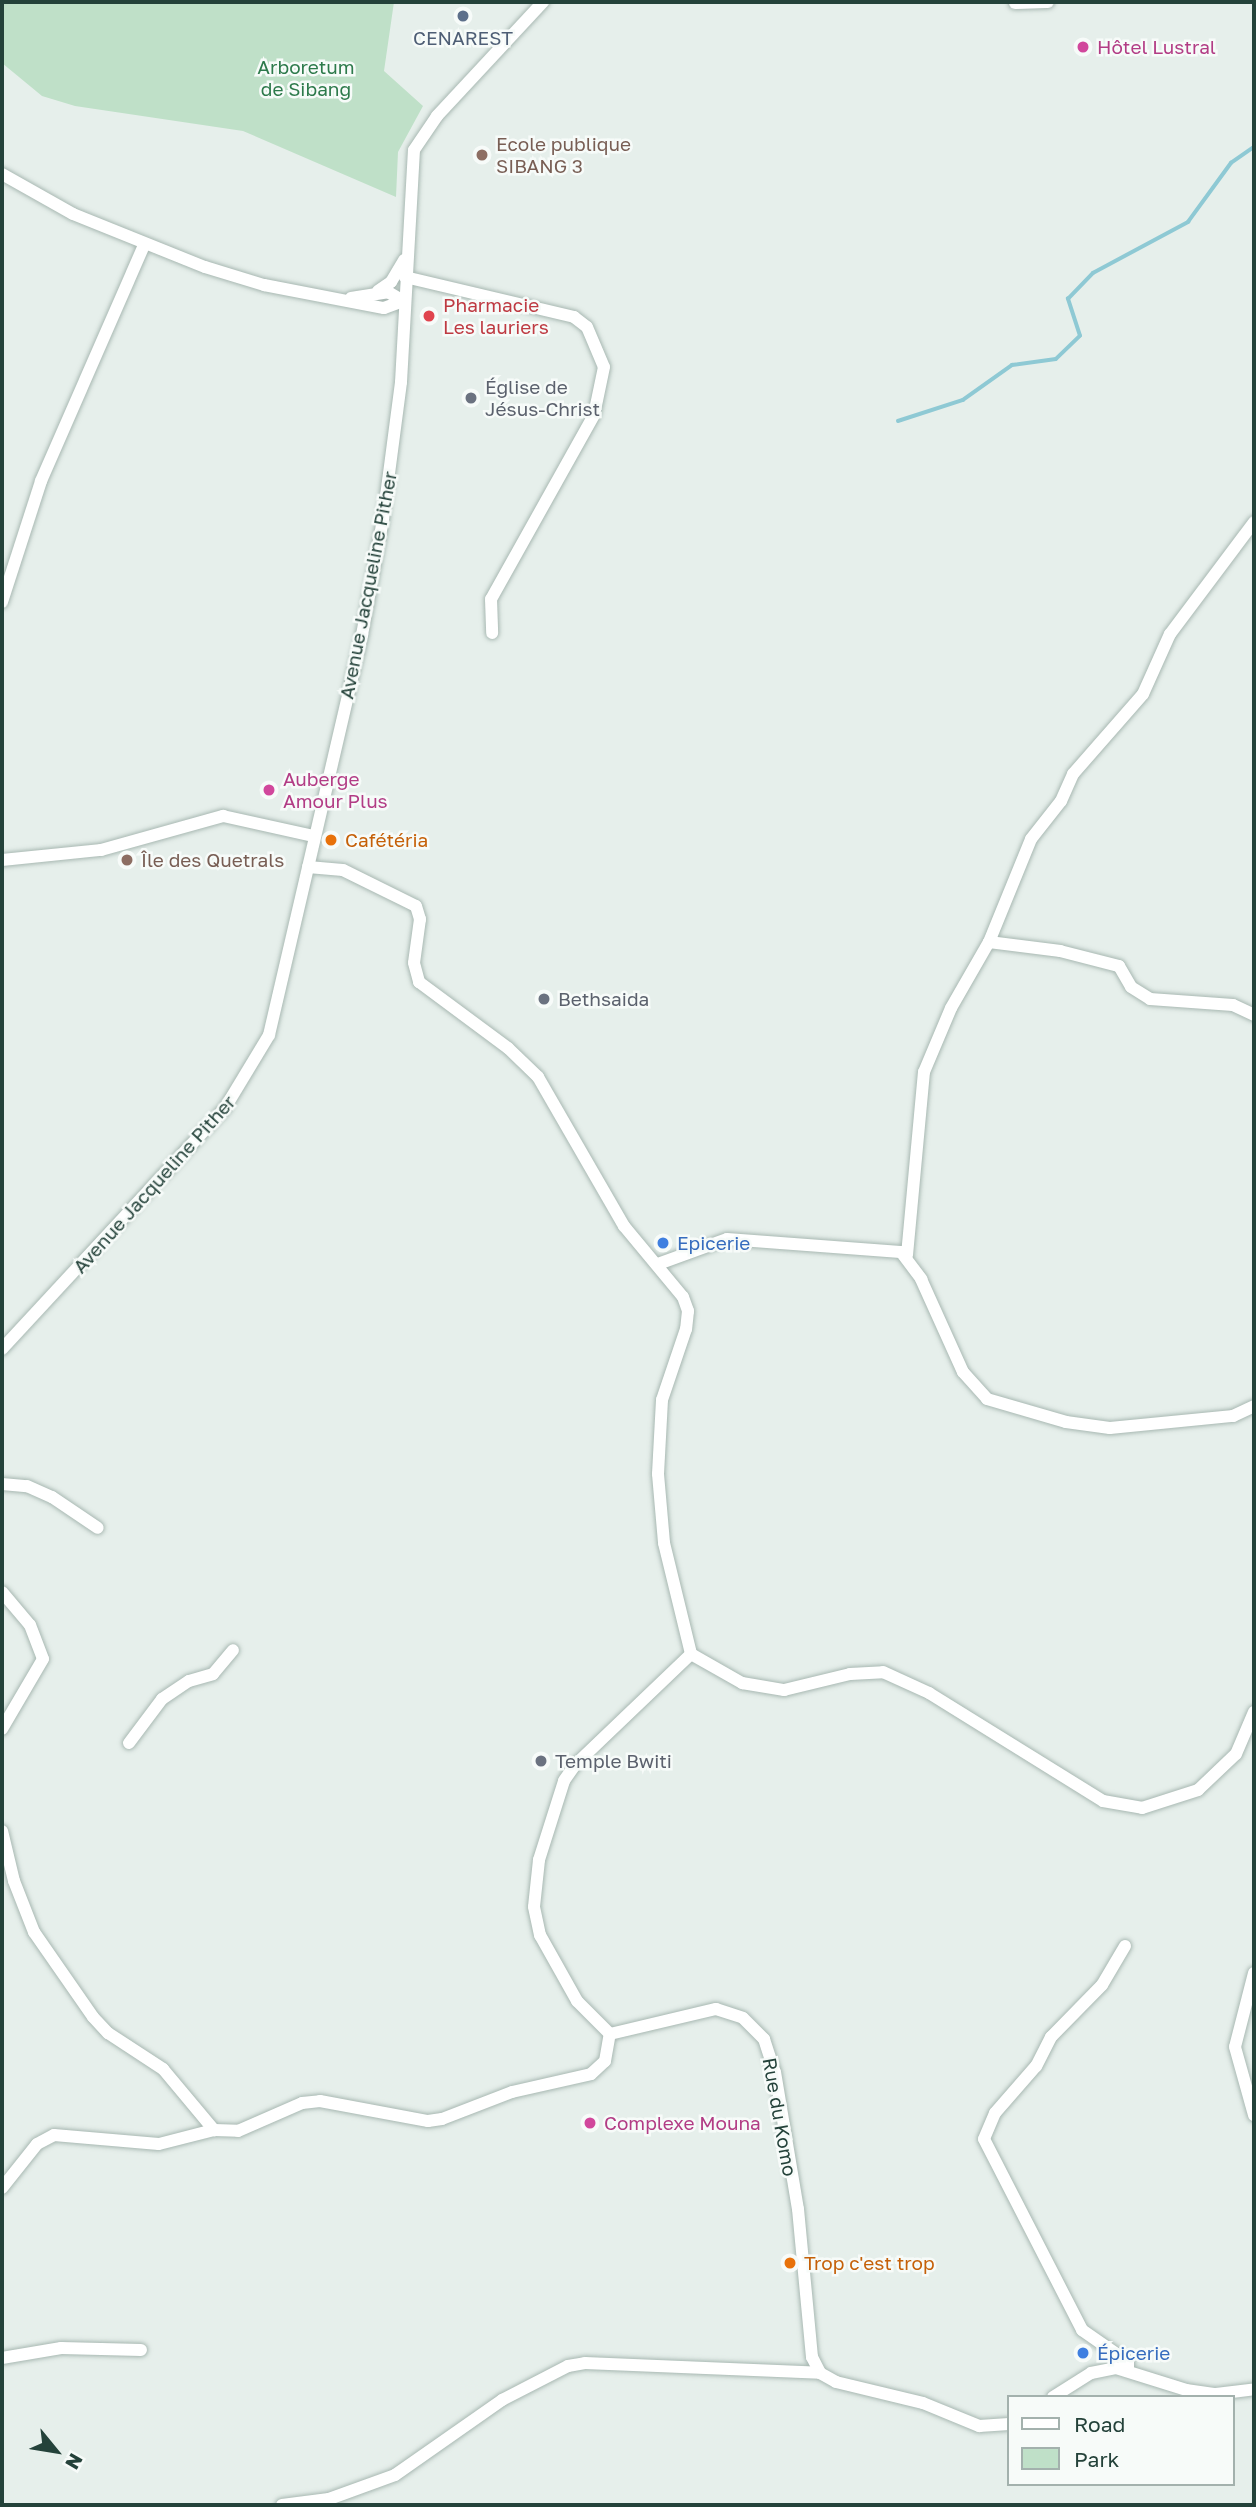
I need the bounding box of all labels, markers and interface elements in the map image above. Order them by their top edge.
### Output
marker: CENAREST [455,8,471,24]
place label: CENAREST [413,27,513,49]
place label: Hôtel Lustral [1097,36,1216,58]
marker: Hôtel Lustral [1075,39,1091,55]
park label: Arboretum de Sibang [257,56,355,100]
place label: Ecole publique SIBANG 3 [496,133,631,177]
marker: Ecole publique SIBANG 3 [474,147,490,163]
place label: Pharmacie Les lauriers [443,294,549,338]
marker: Pharmacie Les lauriers [421,308,437,324]
place label: Église de Jésus-Christ [485,376,600,420]
marker: Église de Jésus-Christ [463,390,479,406]
street label: Avenue Jacqueline Pither [335,469,401,701]
place label: Auberge Amour Plus [283,768,388,812]
marker: Auberge Amour Plus [261,782,277,798]
place label: Cafétéria [345,829,428,851]
marker: Cafétéria [323,832,339,848]
place label: Île des Quetrals [141,849,284,871]
marker: Île des Quetrals [119,852,135,868]
place label: Bethsaida [558,988,649,1010]
marker: Bethsaida [536,991,552,1007]
street label: Avenue Jacqueline Pither [68,1090,240,1278]
place label: Epicerie [677,1232,750,1254]
marker: Epicerie [655,1235,671,1251]
place label: Temple Bwiti [555,1750,672,1772]
marker: Temple Bwiti [533,1753,549,1769]
street label: Rue du Komo [758,2056,802,2178]
place label: Complexe Mouna [604,2112,761,2134]
marker: Complexe Mouna [582,2115,598,2131]
place label: Trop c'est trop [804,2252,935,2274]
marker: Trop c'est trop [782,2255,798,2271]
place label: Épicerie [1097,2342,1170,2364]
marker: Épicerie [1075,2345,1091,2361]
legend [1007,2395,1235,2486]
text: Road [1074,2411,1125,2437]
north arrow [21,2416,91,2486]
text: Park [1074,2446,1119,2472]
text: N [61,2450,88,2474]

